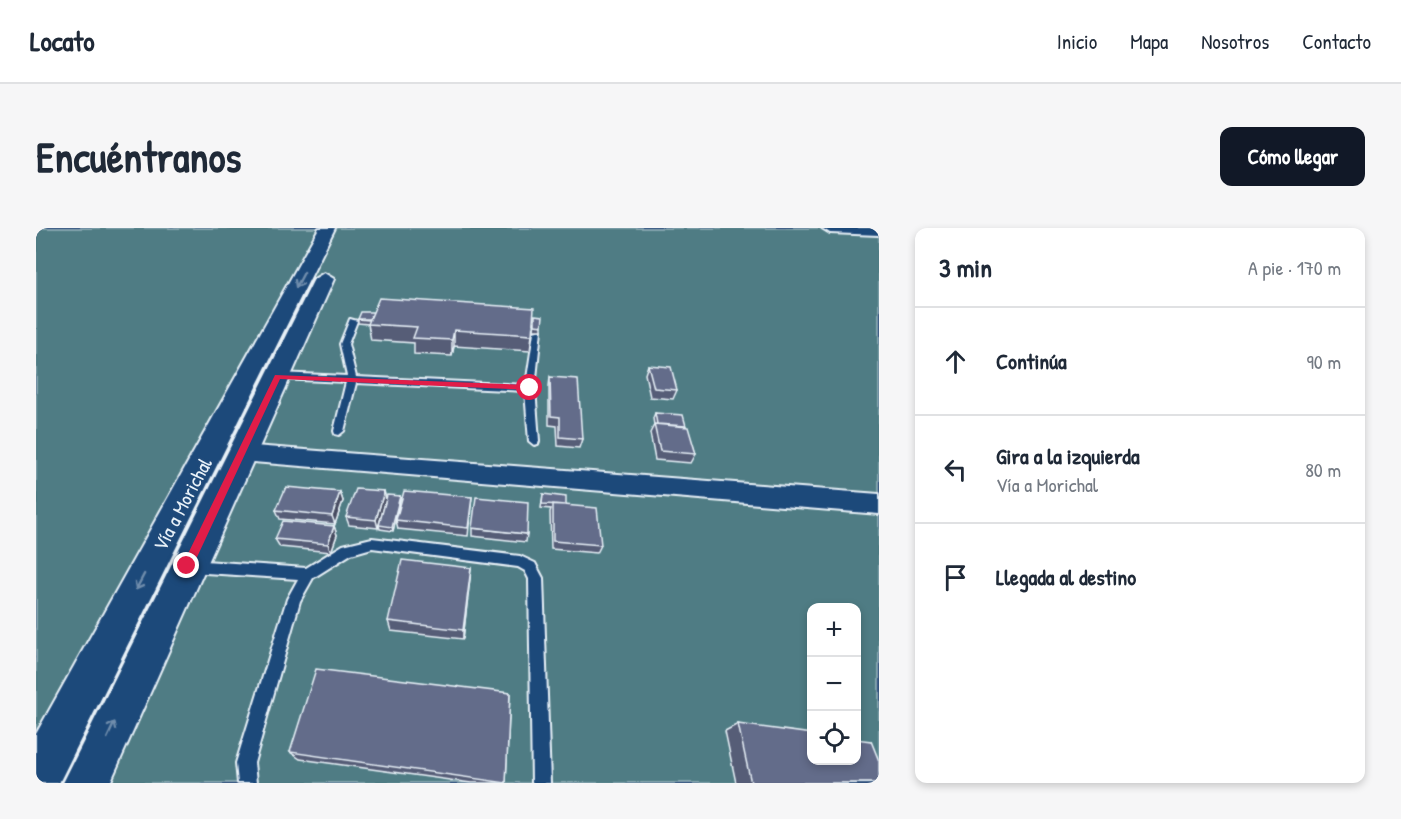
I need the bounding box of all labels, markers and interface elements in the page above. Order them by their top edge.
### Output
text: Locato [30,22,94,60]
text: Inicio [1057,27,1097,56]
text: Mapa [1130,27,1168,56]
text: Nosotros [1201,27,1269,56]
text: Contacto [1302,27,1371,56]
button: Cómo llegar [1220,127,1365,186]
text: Encuéntranos [36,128,242,185]
text: 3 min [939,250,992,285]
text: A pie · 170 m [1248,254,1341,281]
one-way arrow [294,271,306,288]
icon: ahead [939,345,972,378]
text: Continúa [996,346,1067,376]
text: 90 m [1307,348,1341,375]
route start [516,374,542,400]
text: Gira a la izquierda [996,441,1140,471]
street label: Vía a Morichal [146,452,218,555]
icon: left [939,453,972,486]
text: 80 m [1305,456,1341,483]
text: Vía a Morichal [996,471,1098,498]
route end [173,552,199,578]
icon: arrive [939,561,972,594]
text: Llegada al destino [996,562,1136,592]
one-way arrow [134,573,146,590]
map controls [807,603,861,765]
button: + [807,603,861,657]
button: − [807,657,861,711]
button: locate [807,711,861,765]
one-way arrow [106,721,117,739]

